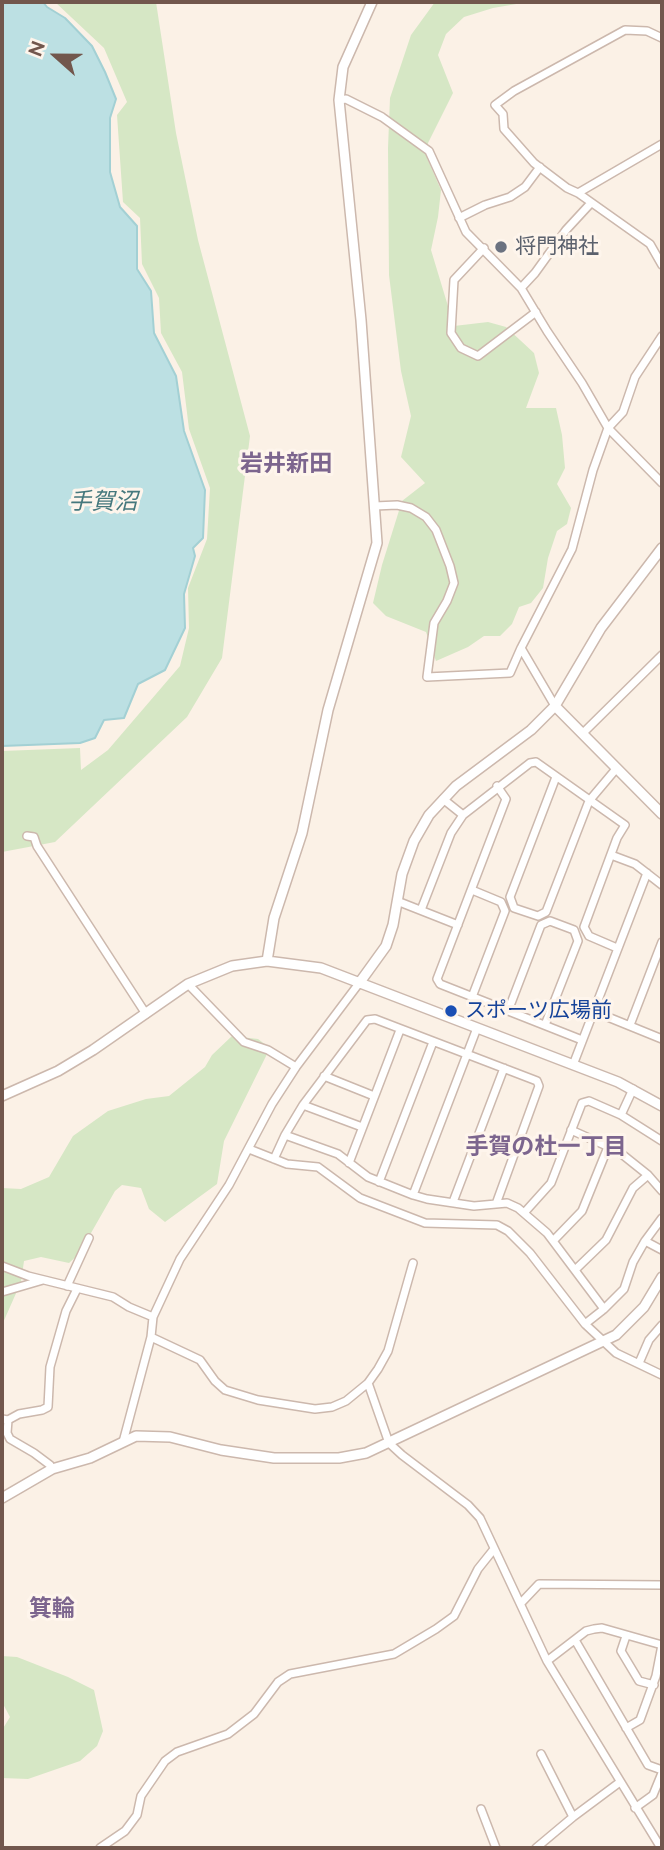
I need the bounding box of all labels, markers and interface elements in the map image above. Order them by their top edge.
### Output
north arrow [21,21,91,91]
text: N [24,38,49,59]
place label: 将門神社 [515,234,599,260]
marker: 将門神社 [493,239,509,255]
district label: 岩井新田 [240,450,332,478]
water label: 手賀沼 [69,488,137,516]
place label: スポーツ広場前 [465,998,612,1024]
marker: スポーツ広場前 [443,1003,459,1019]
district label: 手賀の杜一丁目 [466,1133,626,1161]
district label: 箕輪 [29,1595,75,1623]

